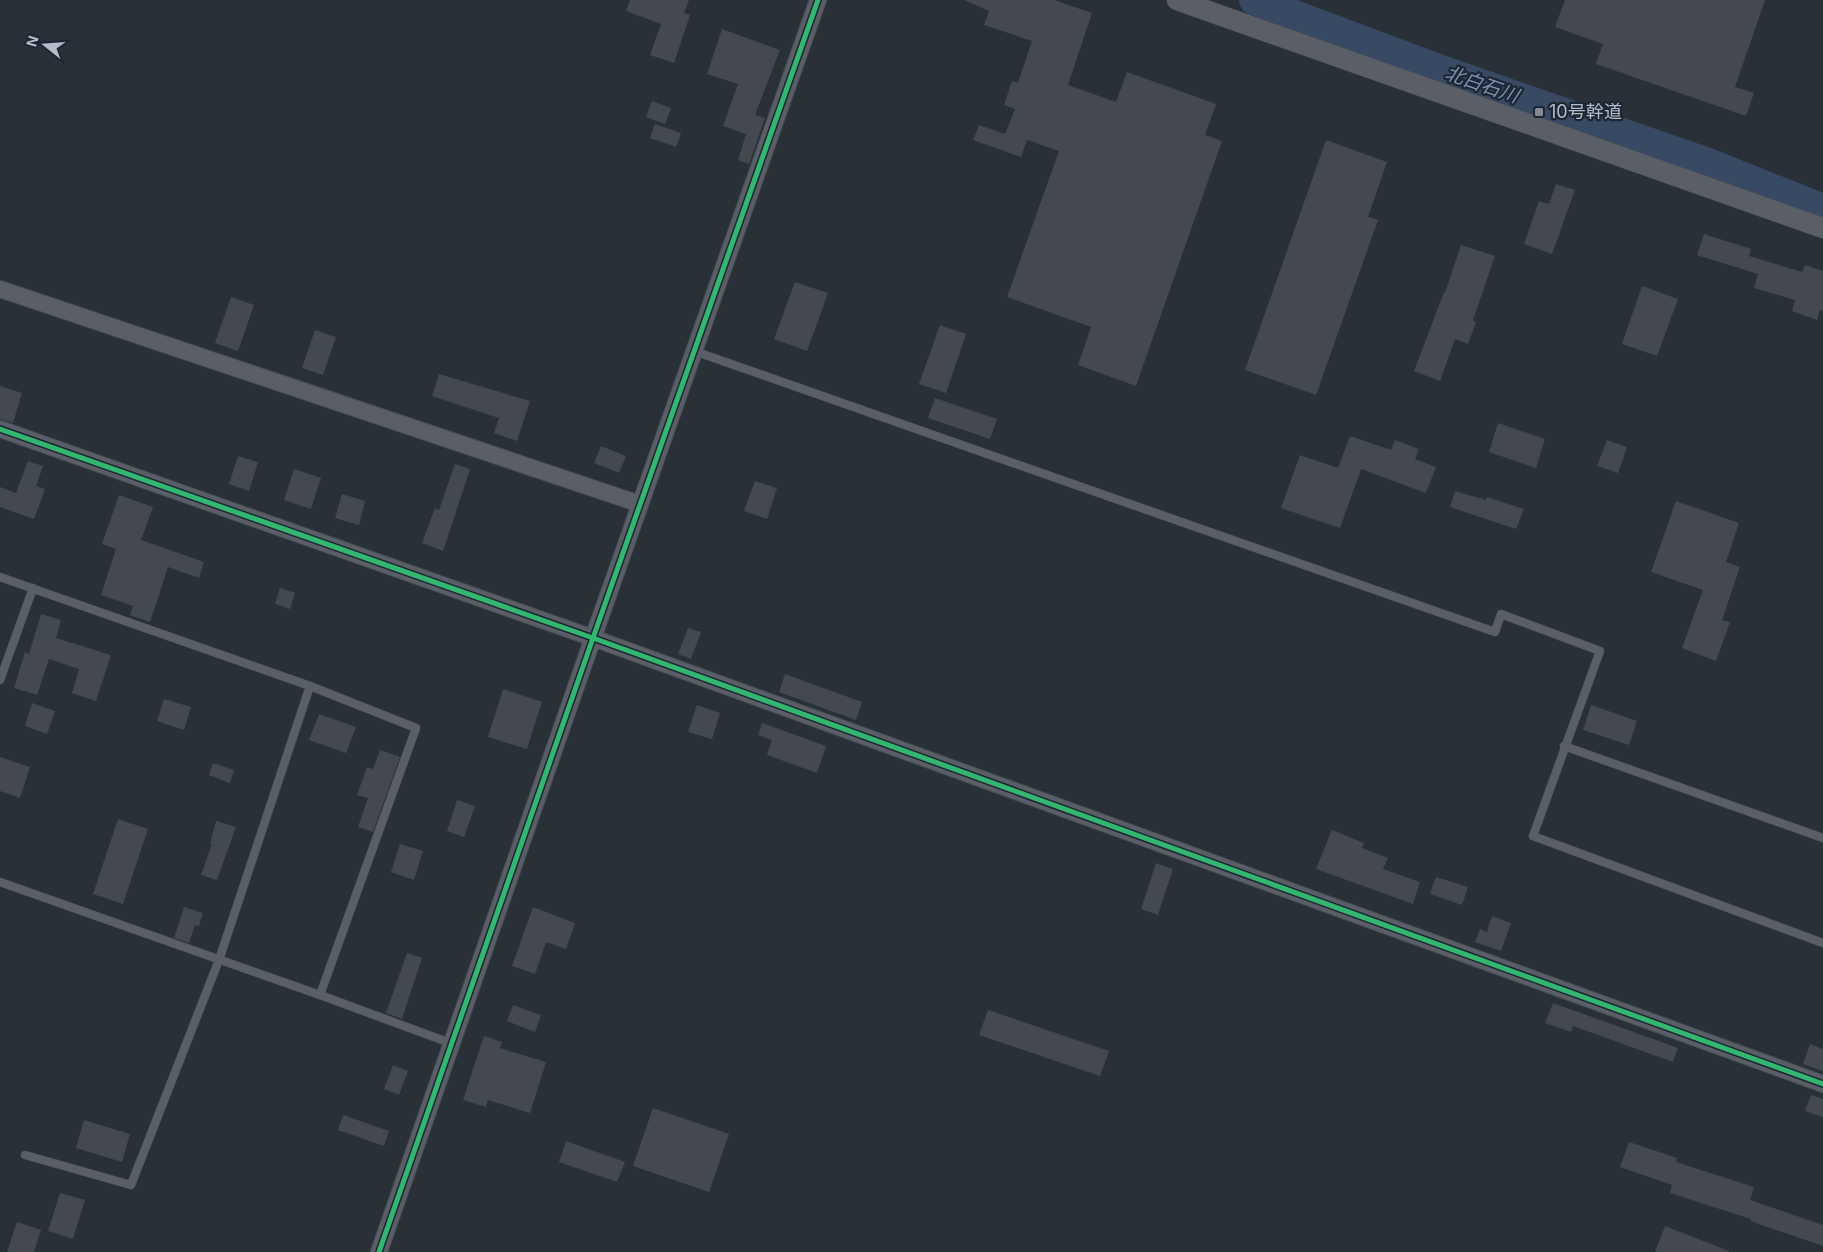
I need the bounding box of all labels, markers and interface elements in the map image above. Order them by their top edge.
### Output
north arrow [20,20,70,70]
text: N [22,33,42,49]
water label: 北白石川 [1442,61,1523,108]
place label: 10号幹道 [1549,101,1622,122]
marker: 10号幹道 [1533,106,1545,118]

